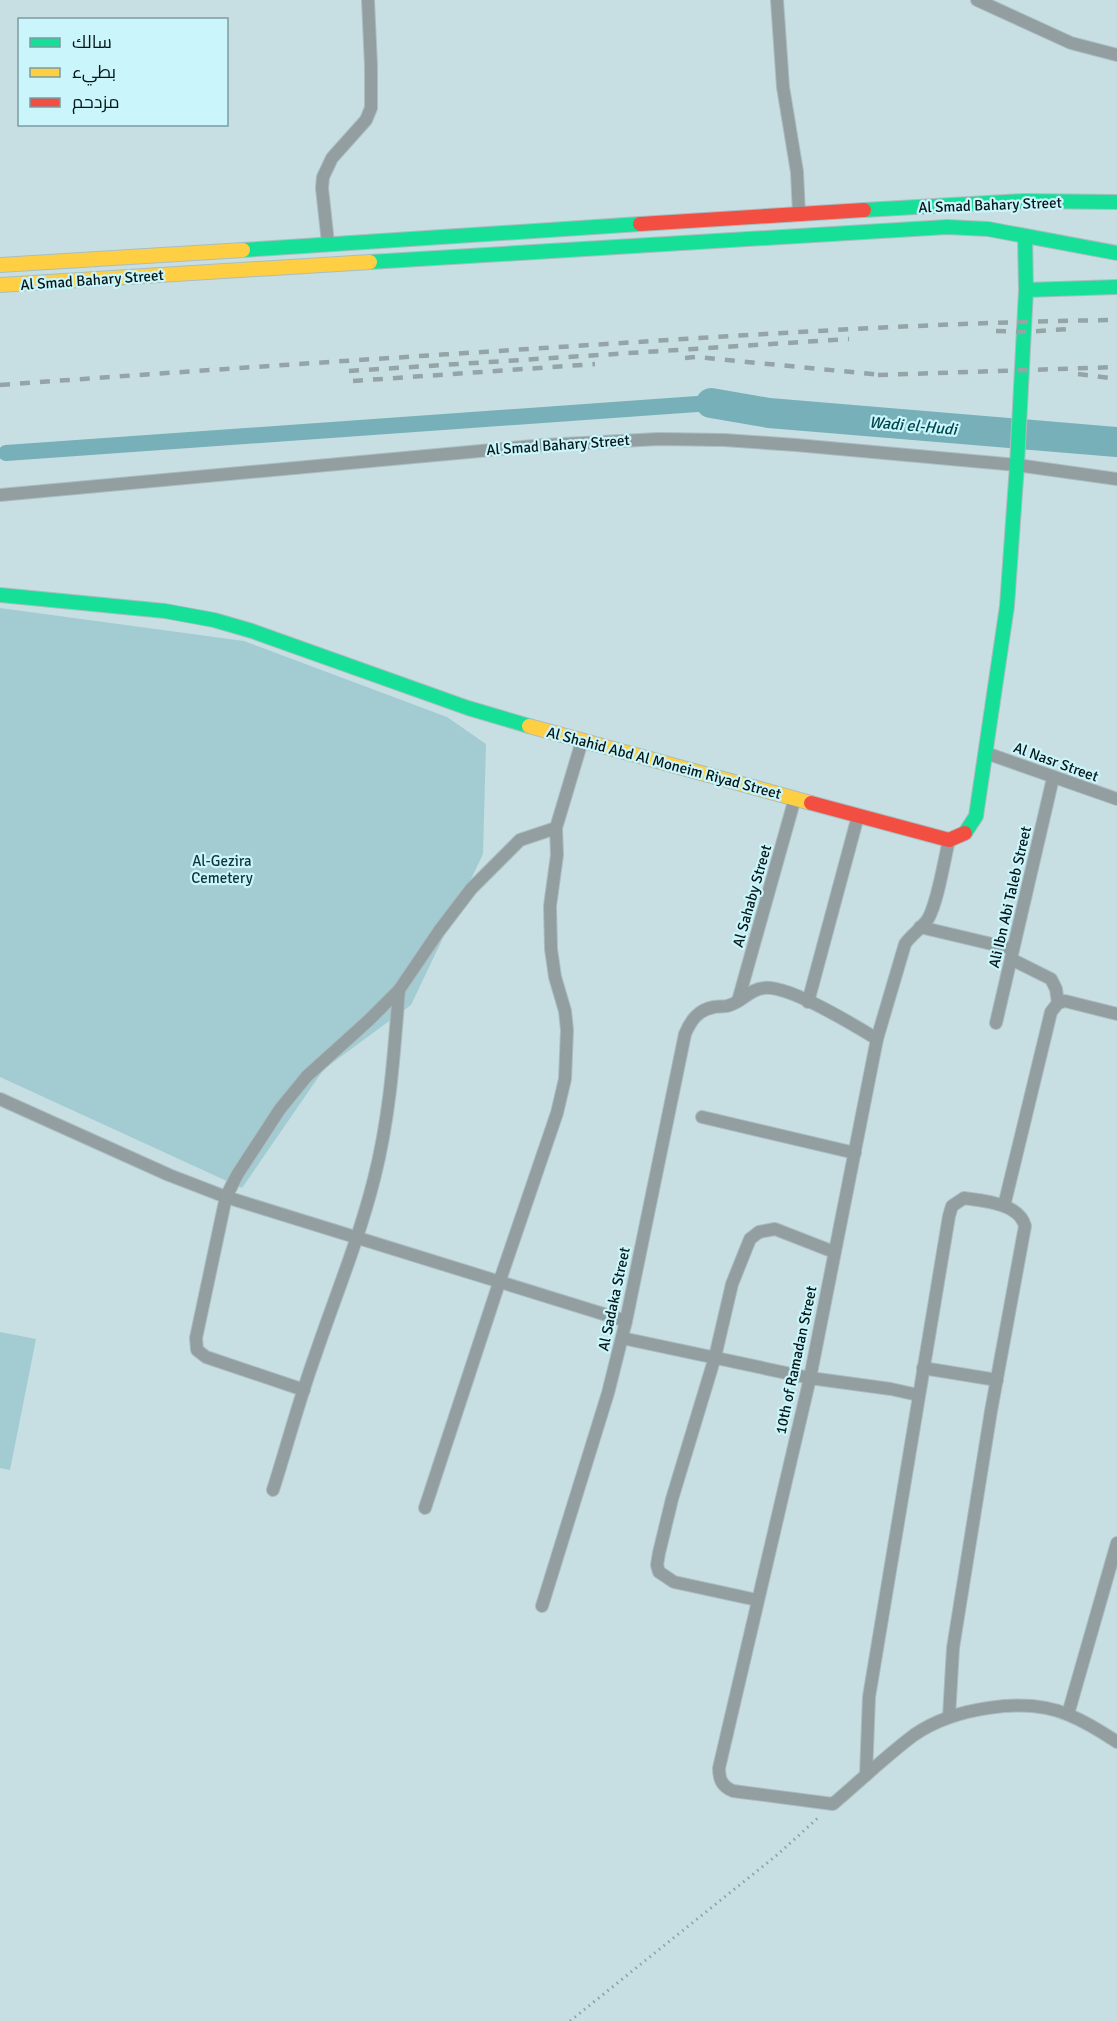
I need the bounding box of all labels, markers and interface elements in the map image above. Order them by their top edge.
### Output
legend [18,18,228,126]
text: سالك [72,31,112,53]
text: بطيء [72,61,116,86]
text: مزدحم [72,91,120,114]
street label: Al Smad Bahary Street [918,194,1062,216]
street label: Al Smad Bahary Street [20,266,164,294]
water label: Wadi el-Hudi [868,412,959,440]
street label: Al Smad Bahary Street [486,431,630,459]
street label: Al Shahid Abd Al Moneim Riyad Street [545,723,783,803]
street label: Al Nasr Street [1011,738,1101,786]
street label: Ali Ibn Abi Taleb Street [985,824,1035,970]
street label: Al Sahaby Street [729,843,775,949]
park label: Al-Gezira Cemetery [191,852,253,887]
street label: Al Sadaka Street [594,1245,634,1353]
street label: 10th of Ramadan Street [771,1284,821,1436]

